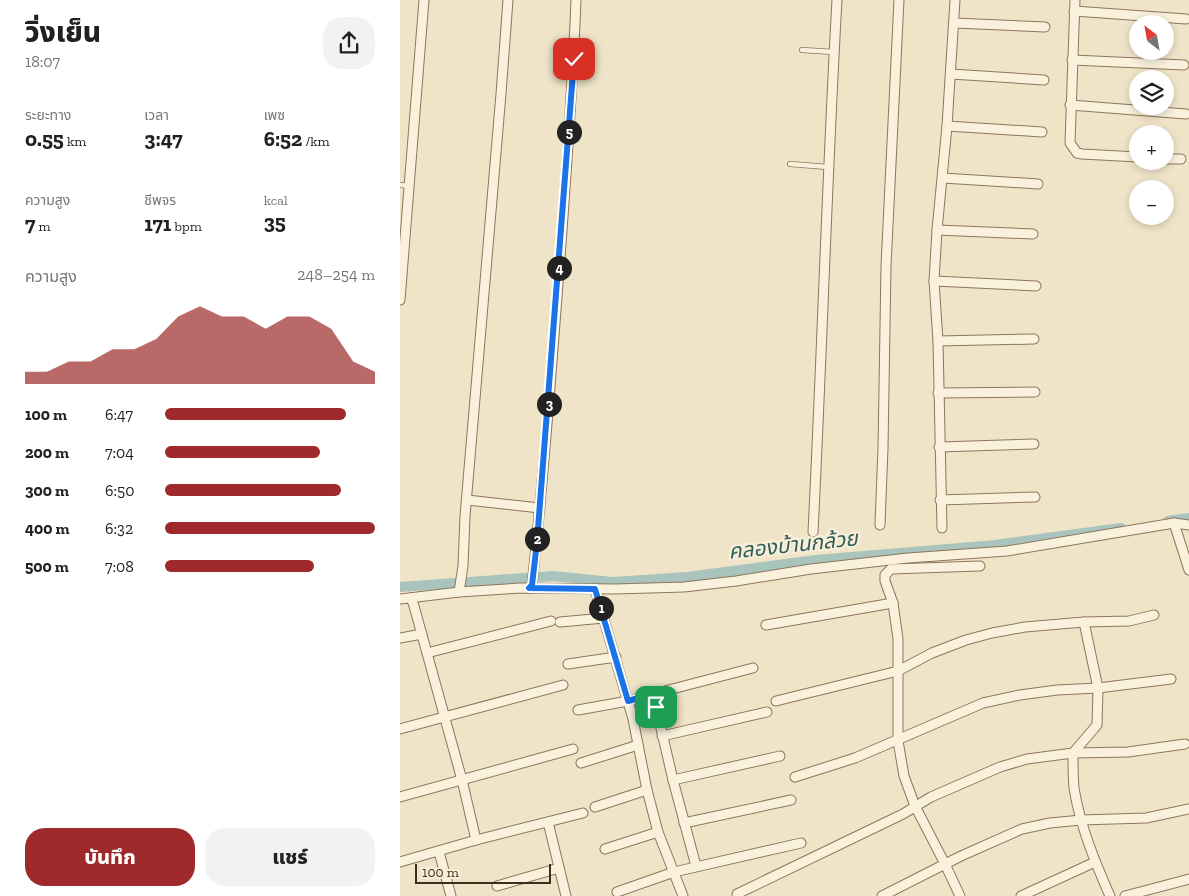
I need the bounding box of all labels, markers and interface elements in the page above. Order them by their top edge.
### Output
north arrow [1129,15,1174,60]
map controls [1129,15,1174,225]
text: วิ่งเย็น [25,16,101,49]
button: share [323,17,375,69]
pin [553,38,595,80]
icon: check [560,45,588,73]
text: 18:07 [25,52,60,71]
button: layers [1129,70,1174,115]
text: ระยะทาง [25,107,71,124]
text: เวลา [144,107,169,124]
text: เพซ [264,107,285,124]
pin: 5 [556,120,582,144]
text: 5 [566,124,573,141]
button: + [1129,125,1174,170]
text: 0.55 [25,126,64,151]
text: 3:47 [144,126,183,151]
text: 6:52 [264,126,302,151]
text: km [64,133,86,150]
text: /km [302,133,330,150]
button: − [1129,180,1174,225]
text: ความสูง [25,192,70,209]
text: ชีพจร [144,192,176,209]
text: kcal [264,192,288,209]
text: 35 [264,209,286,234]
text: 7 [25,211,35,236]
text: 171 [144,211,171,236]
text: m [35,218,51,235]
text: bpm [171,218,202,235]
pin: 4 [546,256,572,280]
text: 4 [556,260,563,277]
text: 248–254 m [297,265,375,284]
text: ความสูง [25,267,77,286]
pin: 3 [536,392,562,416]
text: 3 [546,396,553,413]
text: 100 m [25,405,67,424]
text: 6:47 [105,405,133,424]
text: 200 m [25,443,69,462]
text: 7:04 [105,443,134,462]
text: 300 m [25,481,69,500]
text: 6:50 [105,481,135,500]
text: 400 m [25,519,70,538]
text: 6:32 [105,519,133,538]
water label: คลองบ้านกล้วย [727,525,860,564]
pin: 2 [524,526,550,552]
text: 2 [534,531,541,548]
text: 500 m [25,557,69,576]
text: 7:08 [105,557,134,576]
pin: 1 [588,596,614,620]
text: 1 [599,600,604,617]
pin [635,686,677,728]
icon: arrive [642,693,670,721]
button: บันทึก [25,828,195,886]
button: แชร์ [205,828,375,886]
scale bar [415,861,551,884]
text: 100 m [422,864,459,881]

